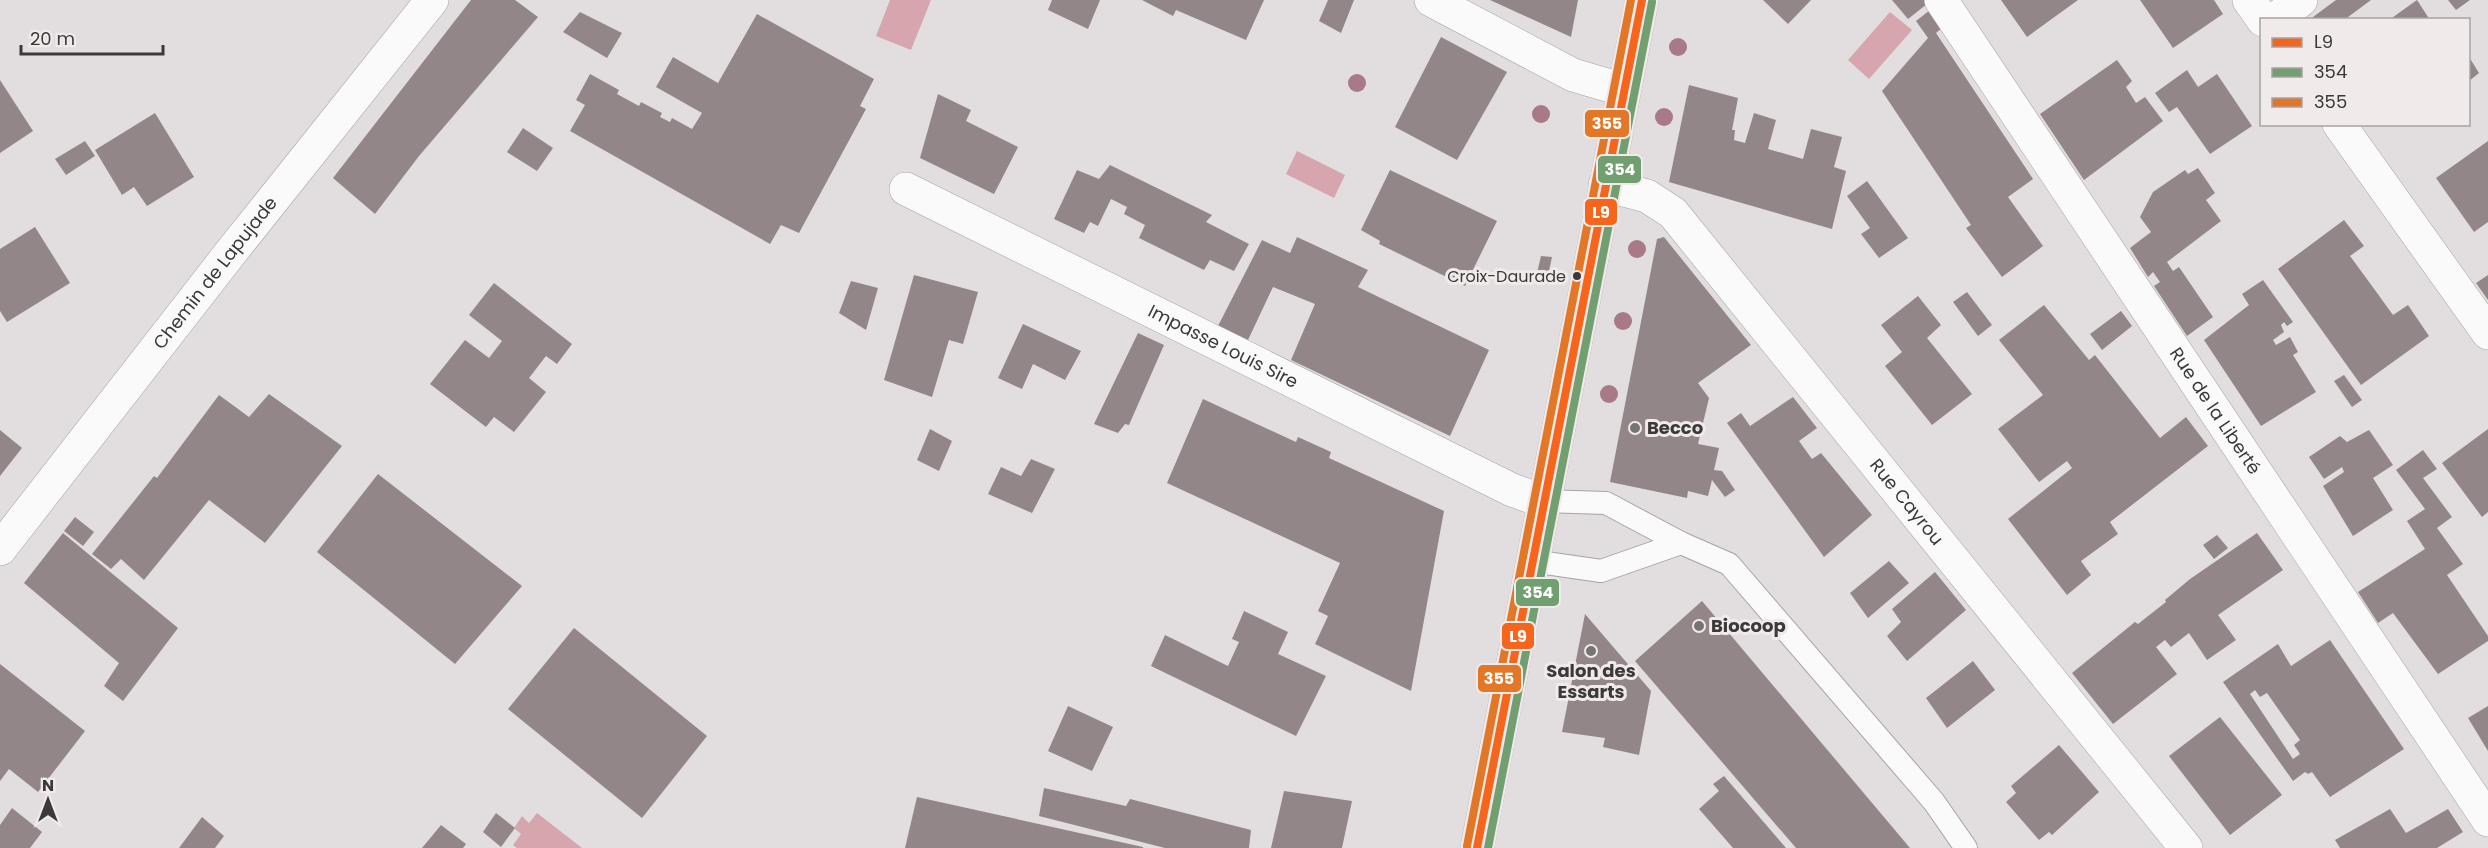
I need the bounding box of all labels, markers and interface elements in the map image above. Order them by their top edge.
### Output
scale bar [21,18,164,56]
legend [2260,18,2470,126]
text: 20 m [30,26,75,51]
text: L9 [2314,29,2333,54]
text: 354 [2314,59,2347,84]
text: 355 [2314,89,2347,114]
line badge: 355 [1584,109,1630,138]
text: 355 [1592,112,1622,135]
line badge: 354 [1597,155,1642,184]
text: 354 [1605,158,1636,181]
street label: Chemin de Lapujade [147,191,283,354]
line badge: L9 [1584,198,1618,226]
text: L9 [1592,201,1610,224]
place label: Croix-Daurade [1447,265,1566,288]
marker: Croix-Daurade [1571,270,1583,282]
street label: Impasse Louis Sire [1144,298,1303,394]
street label: Rue de la Liberté [2164,342,2267,479]
place label: Becco [1647,415,1703,440]
marker: Becco [1628,421,1642,435]
street label: Rue Cayrou [1864,453,1949,550]
line badge: 354 [1515,578,1560,607]
text: 354 [1523,581,1554,604]
place label: Biocoop [1711,613,1786,638]
marker: Biocoop [1692,619,1706,633]
line badge: L9 [1501,622,1535,650]
text: L9 [1509,625,1527,648]
marker: Salon des Essarts [1584,644,1598,658]
place label: Salon des Essarts [1546,658,1636,704]
line badge: 355 [1477,664,1522,693]
text: 355 [1484,667,1514,690]
north arrow [18,770,78,830]
text: N [42,774,54,797]

